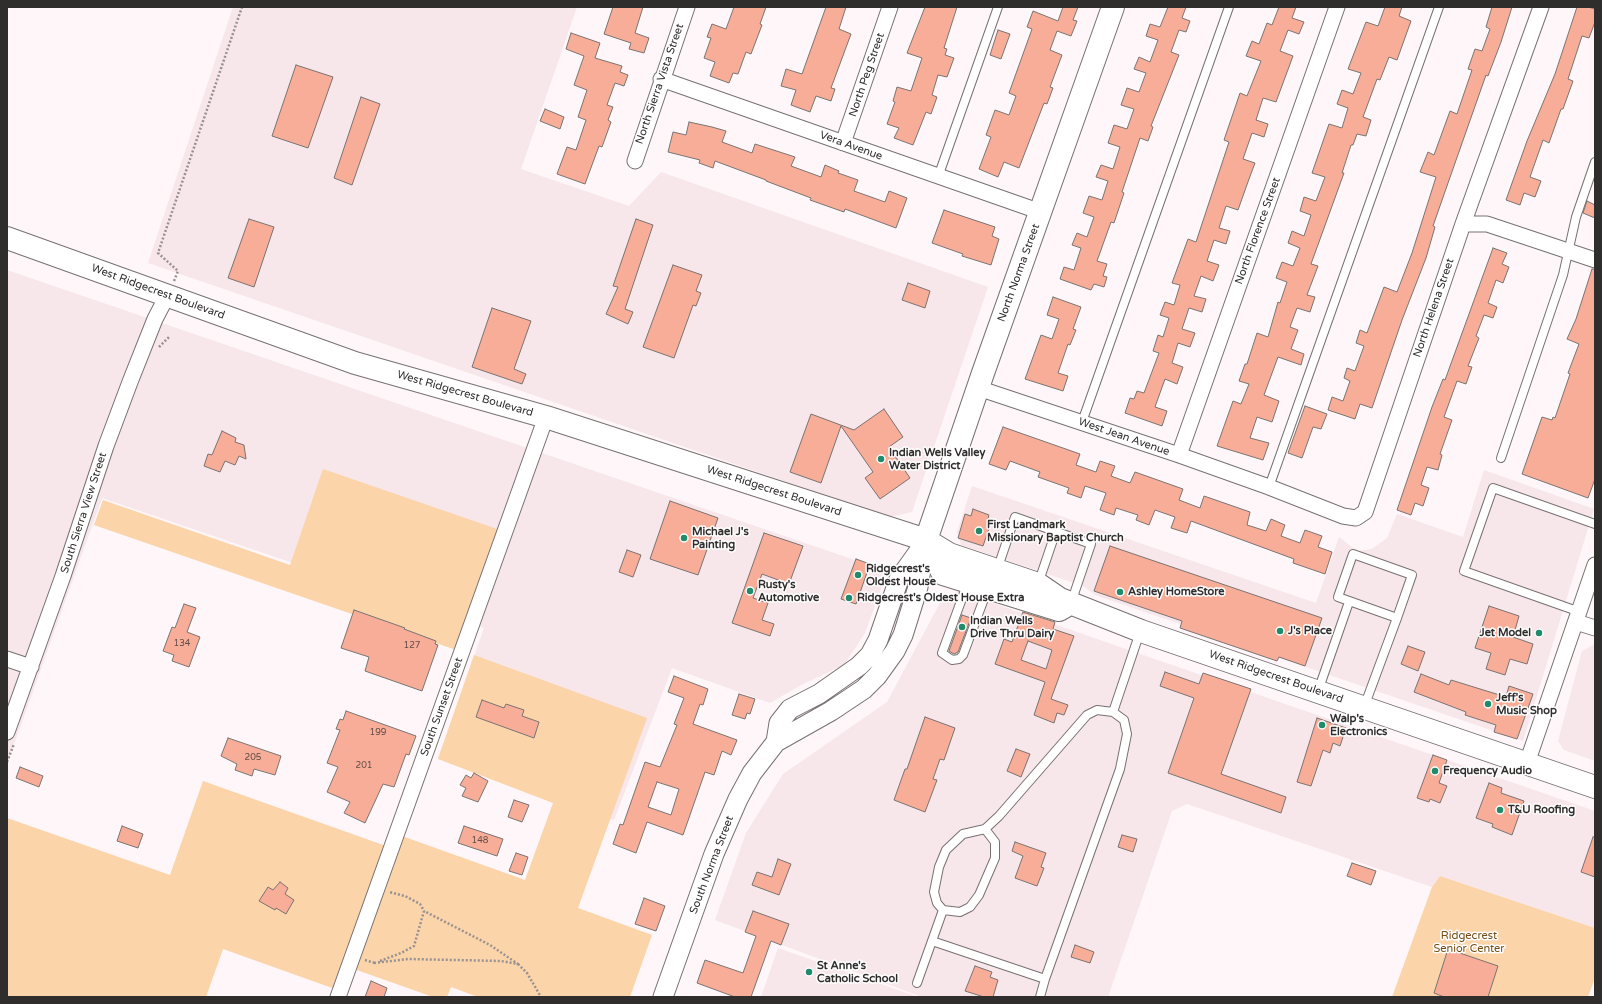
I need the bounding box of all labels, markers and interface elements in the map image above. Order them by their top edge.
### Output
street label: North Sierra Vista Street [633,22,687,146]
street label: North Peg Street [846,31,888,119]
street label: Vera Avenue [818,129,884,163]
street label: North Florence Street [1233,176,1283,286]
street label: North Norma Street [995,222,1043,324]
street label: North Helena Street [1411,257,1457,359]
street label: West Ridgecrest Boulevard [89,262,227,322]
street label: West Ridgecrest Boulevard [395,368,535,420]
street label: West Jean Avenue [1077,415,1171,459]
place label: Indian Wells Valley Water District [889,446,985,472]
street label: South Sierra View Street [58,451,110,575]
marker: Indian Wells Valley Water District [876,454,886,464]
street label: West Ridgecrest Boulevard [705,463,843,519]
place label: First Landmark Missionary Baptist Church [987,518,1124,544]
place label: Michael J's Painting [692,525,749,551]
marker: First Landmark Missionary Baptist Church [974,526,984,536]
marker: Michael J's Painting [679,533,689,543]
place label: Ridgecrest's Oldest House [866,562,936,588]
marker: Ridgecrest's Oldest House [853,570,863,580]
place label: Rusty's Automotive [758,578,819,604]
place label: Ashley HomeStore [1128,585,1225,599]
marker: Rusty's Automotive [745,586,755,596]
marker: Ashley HomeStore [1115,587,1125,597]
place label: Ridgecrest's Oldest House Extra [857,591,1024,605]
marker: Ridgecrest's Oldest House Extra [844,593,854,603]
place label: Indian Wells Drive Thru Dairy [970,614,1054,640]
marker: Indian Wells Drive Thru Dairy [957,622,967,632]
place label: J's Place [1288,624,1332,638]
marker: J's Place [1275,626,1285,636]
place label: Jet Model [1480,626,1531,640]
marker: Jet Model [1534,628,1544,638]
house number: 134 [174,639,190,649]
house number: 127 [404,641,420,651]
street label: West Ridgecrest Boulevard [1207,648,1345,706]
street label: South Sunset Street [418,656,466,758]
place label: Jeff's Music Shop [1496,691,1557,717]
marker: Jeff's Music Shop [1483,699,1493,709]
place label: Walp's Electronics [1330,712,1387,738]
marker: Walp's Electronics [1317,720,1327,730]
house number: 199 [370,728,386,738]
house number: 205 [245,753,261,763]
house number: 201 [356,761,372,771]
place label: Frequency Audio [1443,764,1532,778]
marker: Frequency Audio [1430,766,1440,776]
place label: T&U Roofing [1508,803,1575,817]
marker: T&U Roofing [1495,805,1505,815]
street label: South Norma Street [687,814,737,916]
house number: 148 [472,836,488,846]
park label: Ridgecrest Senior Center [1433,929,1505,955]
place label: St Anne's Catholic School [817,959,898,985]
marker: St Anne's Catholic School [804,967,814,977]

